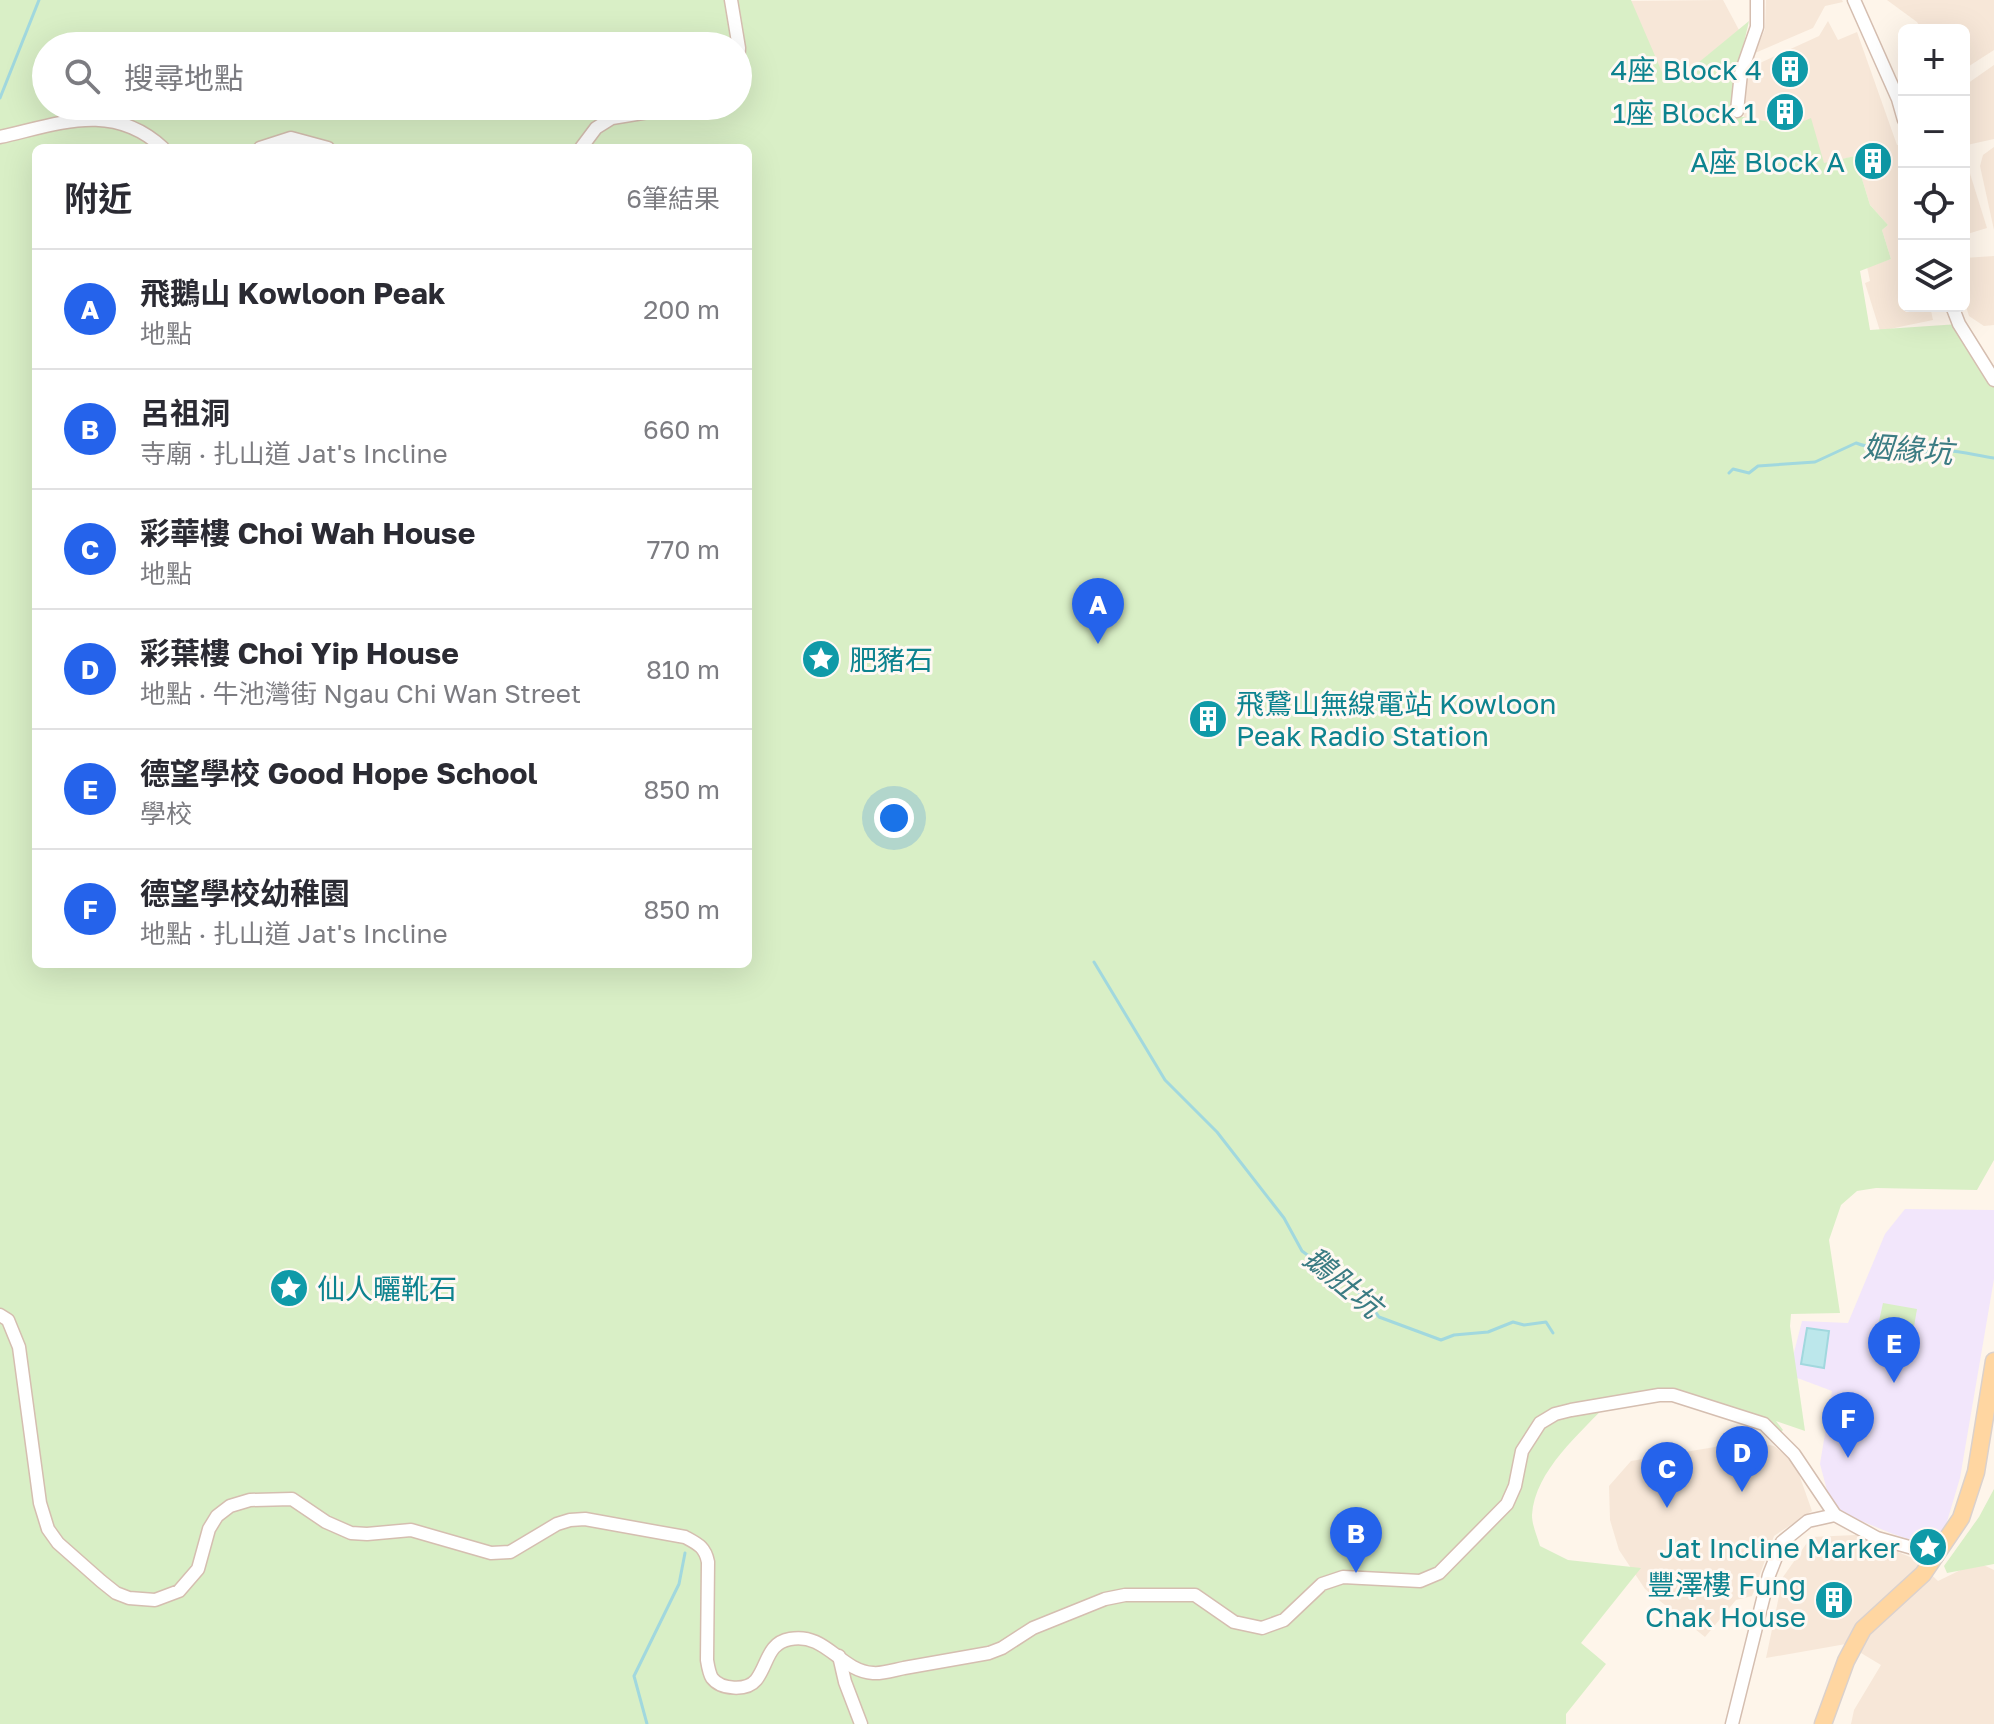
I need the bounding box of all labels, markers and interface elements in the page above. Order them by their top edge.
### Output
map controls [1898,24,1970,312]
button: + [1898,24,1970,96]
search box [32,32,752,120]
building icon: 4座 Block 4 [1769,48,1811,90]
place label: 4座 Block 4 [1611,53,1762,86]
icon: search [60,54,104,98]
text: 搜尋地點 [124,60,244,96]
building icon: 1座 Block 1 [1764,91,1806,133]
place label: 1座 Block 1 [1613,96,1757,129]
button: − [1898,96,1970,168]
building icon: A座 Block A [1852,140,1894,182]
place label: A座 Block A [1690,145,1845,178]
button: locate [1898,168,1970,240]
text: 附近 [64,178,132,218]
text: 6筆結果 [626,183,720,214]
button: layers [1898,240,1970,312]
text: 飛鵝山 Kowloon Peak [140,275,445,311]
text: A [81,294,99,325]
text: 200 m [643,294,720,325]
text: 地點 [140,318,192,349]
text: 呂祖洞 [140,395,230,431]
text: B [81,414,99,445]
text: 660 m [643,414,720,445]
water label: 姻緣坑 [1862,428,1958,470]
text: 寺廟 · 扎山道 Jat's Incline [140,438,448,469]
text: 彩華樓 Choi Wah House [140,515,475,551]
text: C [81,534,99,565]
text: 770 m [647,534,720,565]
text: 地點 [140,558,192,589]
pin: A [1072,578,1124,644]
text: 彩葉樓 Choi Yip House [140,635,459,671]
place icon: 肥豬石 [800,638,842,680]
place label: 肥豬石 [849,643,933,676]
text: D [81,654,99,685]
text: 810 m [646,654,720,685]
text: 地點 · 牛池灣街 Ngau Chi Wan Street [140,678,581,709]
place label: 飛鵞山無線電站 Kowloon Peak Radio Station [1236,687,1556,752]
building icon: 飛鵞山無線電站 Kowloon Peak Radio Station [1187,698,1229,740]
text: 德望學校 Good Hope School [140,755,538,791]
text: E [82,774,98,805]
text: 850 m [643,774,720,805]
text: 學校 [140,798,192,829]
your location [874,798,914,838]
text: 德望學校幼稚園 [140,875,350,911]
text: F [82,894,98,925]
text: 850 m [643,894,720,925]
text: 地點 · 扎山道 Jat's Incline [140,918,448,949]
water label: 鵝肚坑 [1297,1239,1392,1327]
place icon: 仙人曬靴石 [268,1267,310,1309]
place label: 仙人曬靴石 [317,1272,457,1305]
pin: E [1868,1317,1920,1383]
pin: F [1822,1392,1874,1458]
pin: D [1716,1426,1768,1492]
pin: C [1641,1442,1693,1508]
pin: B [1330,1507,1382,1573]
place icon: Jat Incline Marker [1907,1526,1949,1568]
place label: Jat Incline Marker [1659,1531,1900,1564]
place label: 豐澤樓 Fung Chak House [1645,1568,1806,1633]
building icon: 豐澤樓 Fung Chak House [1813,1579,1855,1621]

